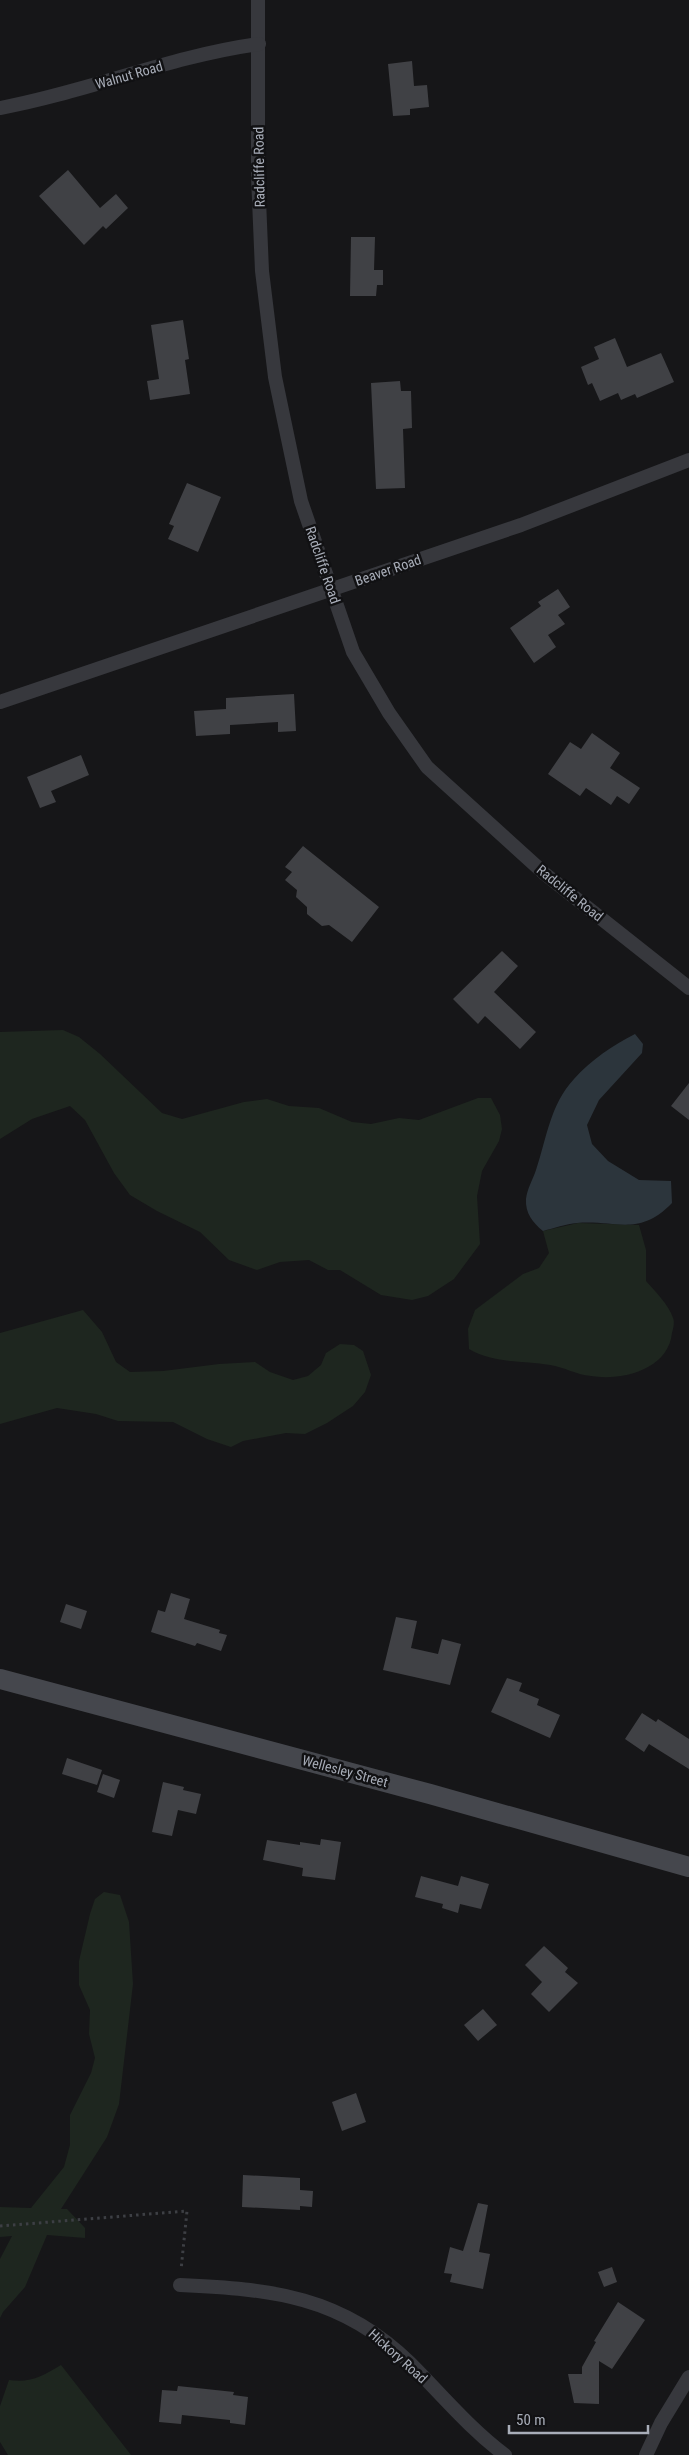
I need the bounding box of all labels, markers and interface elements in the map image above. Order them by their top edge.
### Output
street label: Walnut Road [93,58,165,92]
street label: Radcliffe Road [250,127,268,207]
street label: Radcliffe Road [302,524,344,606]
street label: Beaver Road [353,551,423,589]
street label: Radcliffe Road [534,861,606,925]
street label: Wellesley Street [300,1752,390,1790]
street label: Hickory Road [365,2326,431,2386]
scale bar [509,2402,648,2434]
text: 50 m [516,2411,546,2429]

